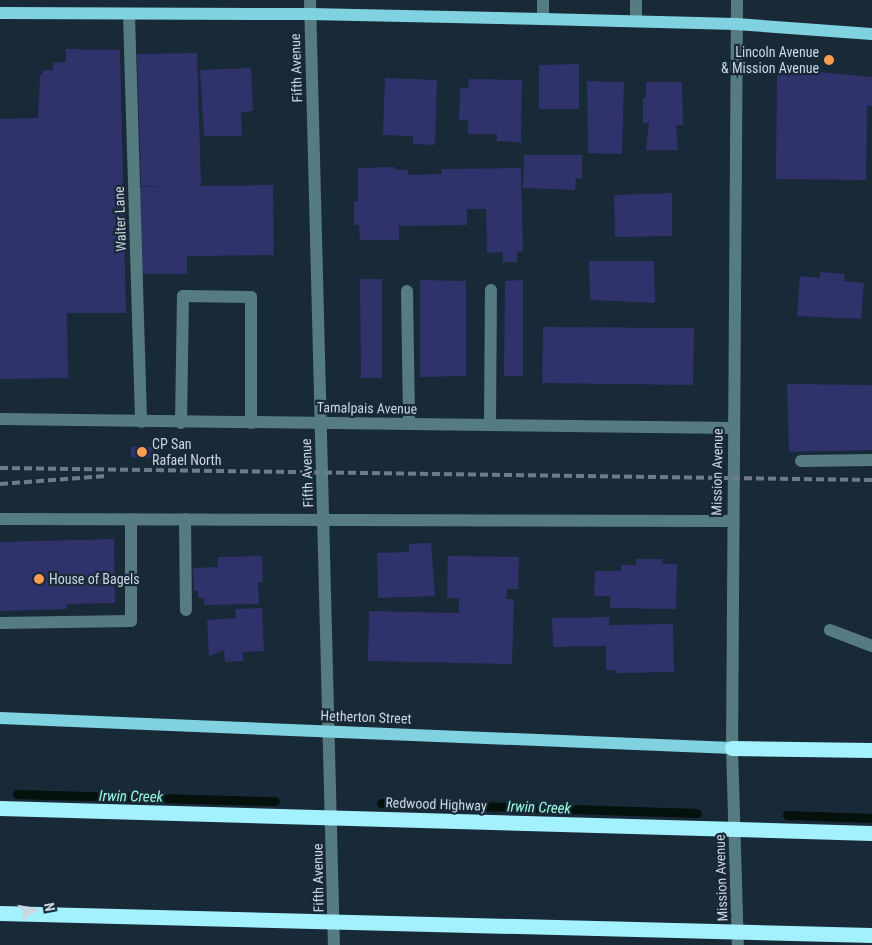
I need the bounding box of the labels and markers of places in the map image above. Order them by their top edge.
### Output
place label: Lincoln Avenue & Mission Avenue [721,44,819,76]
marker: Lincoln Avenue & Mission Avenue [823,54,835,66]
place label: CP San Rafael North [152,436,221,468]
marker: CP San Rafael North [136,446,148,458]
place label: House of Bagels [49,571,140,587]
marker: House of Bagels [33,573,45,585]

